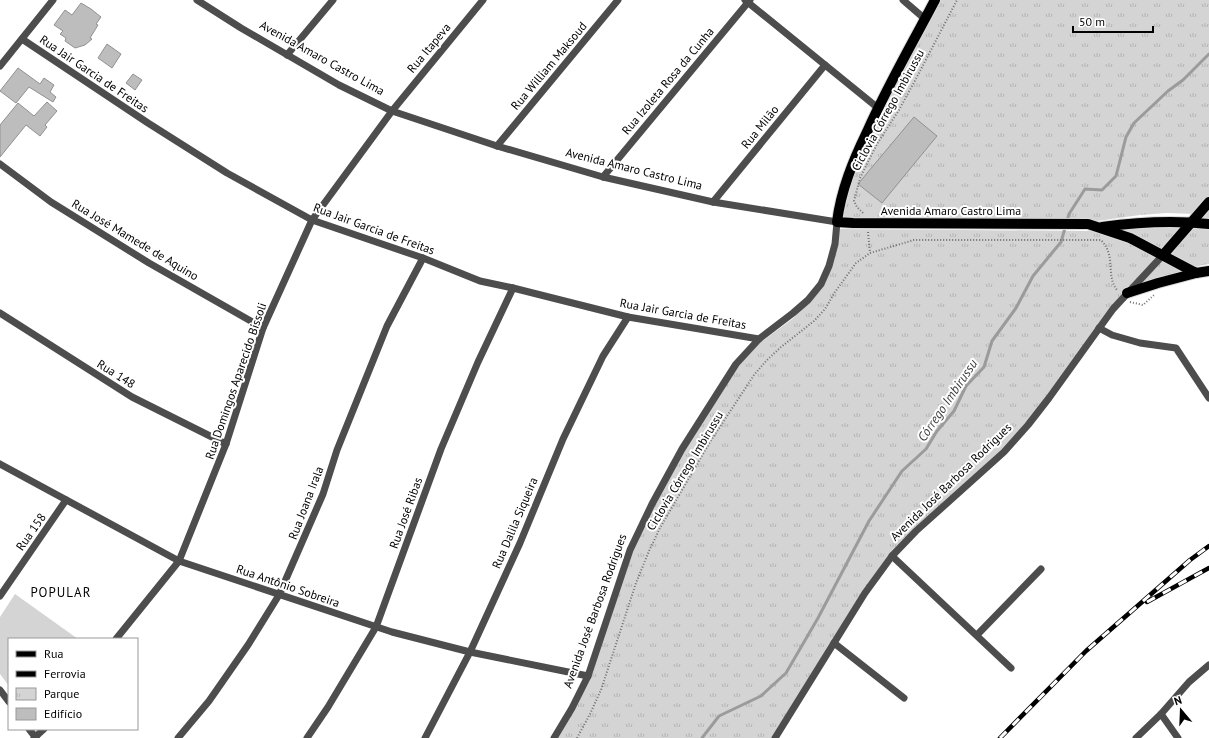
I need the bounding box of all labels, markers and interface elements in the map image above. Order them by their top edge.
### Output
scale bar [1073,8,1153,34]
text: 50 m [1079,14,1105,29]
street label: Avenida Amaro Castro Lima [257,17,387,98]
street label: Rua William Maksoud [507,19,590,113]
street label: Rua Itapeva [404,20,454,76]
street label: Rua Izoleta Rosa da Cunha [618,24,717,137]
street label: Rua Jair Garcia de Freitas [37,32,152,116]
street label: Ciclovia Córrego Imbirussu [848,46,927,173]
street label: Rua Milão [738,102,782,151]
street label: Avenida Amaro Castro Lima [564,144,704,193]
street label: Rua José Mamede de Aquino [69,196,201,283]
street label: Rua Jair Garcia de Freitas [311,200,437,257]
street label: Avenida Amaro Castro Lima [881,203,1021,218]
street label: Rua Jair Garcia de Freitas [619,295,748,332]
street label: Rua Domingos Aparecido Bissoli [202,300,269,461]
street label: Rua 148 [94,356,138,391]
water label: Córrego Imbirussu [914,356,981,445]
street label: Ciclovia Córrego Imbirussu [643,408,726,533]
street label: Avenida José Barbosa Rodrigues [887,420,1014,544]
street label: Rua Joana Irala [285,464,326,542]
street label: Rua José Ribas [386,475,425,551]
street label: Rua Dalila Siqueira [489,475,541,571]
street label: Rua 158 [12,510,49,553]
street label: Avenida José Barbosa Rodrigues [560,532,629,690]
street label: Rua Antônio Sobreira [235,561,342,610]
district label: POPULAR [31,584,91,601]
legend [8,638,138,730]
text: Rua [44,646,63,661]
text: Ferrovia [44,666,86,681]
text: Parque [44,686,79,701]
north arrow [1161,690,1201,730]
text: N [1172,693,1183,708]
text: Edifício [44,706,82,721]

